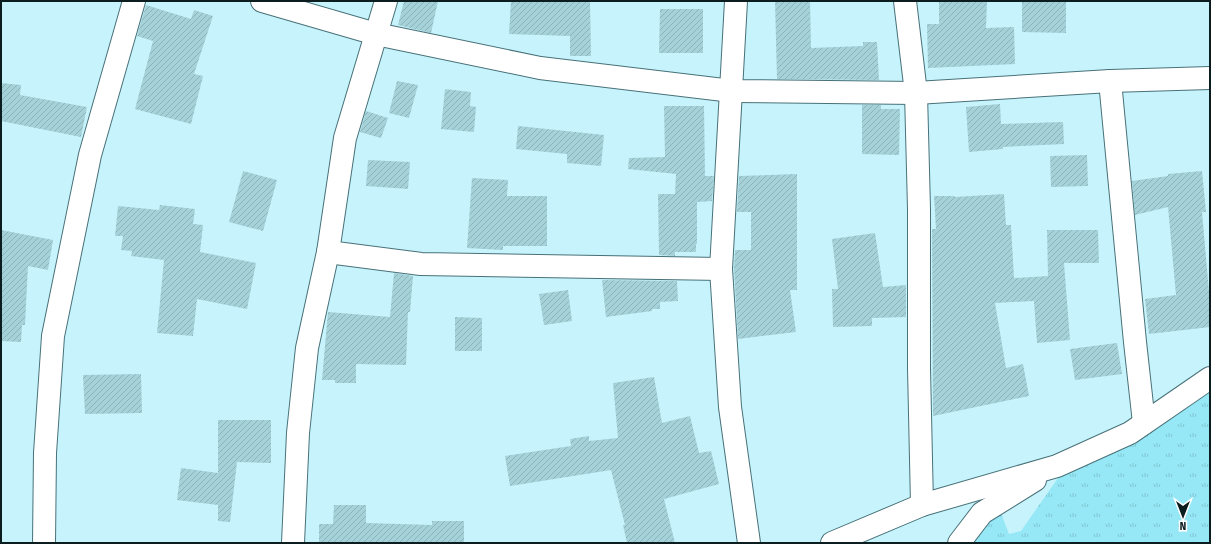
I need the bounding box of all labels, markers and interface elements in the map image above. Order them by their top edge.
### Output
north arrow [1163,496,1203,536]
text: N [1180,519,1186,532]

